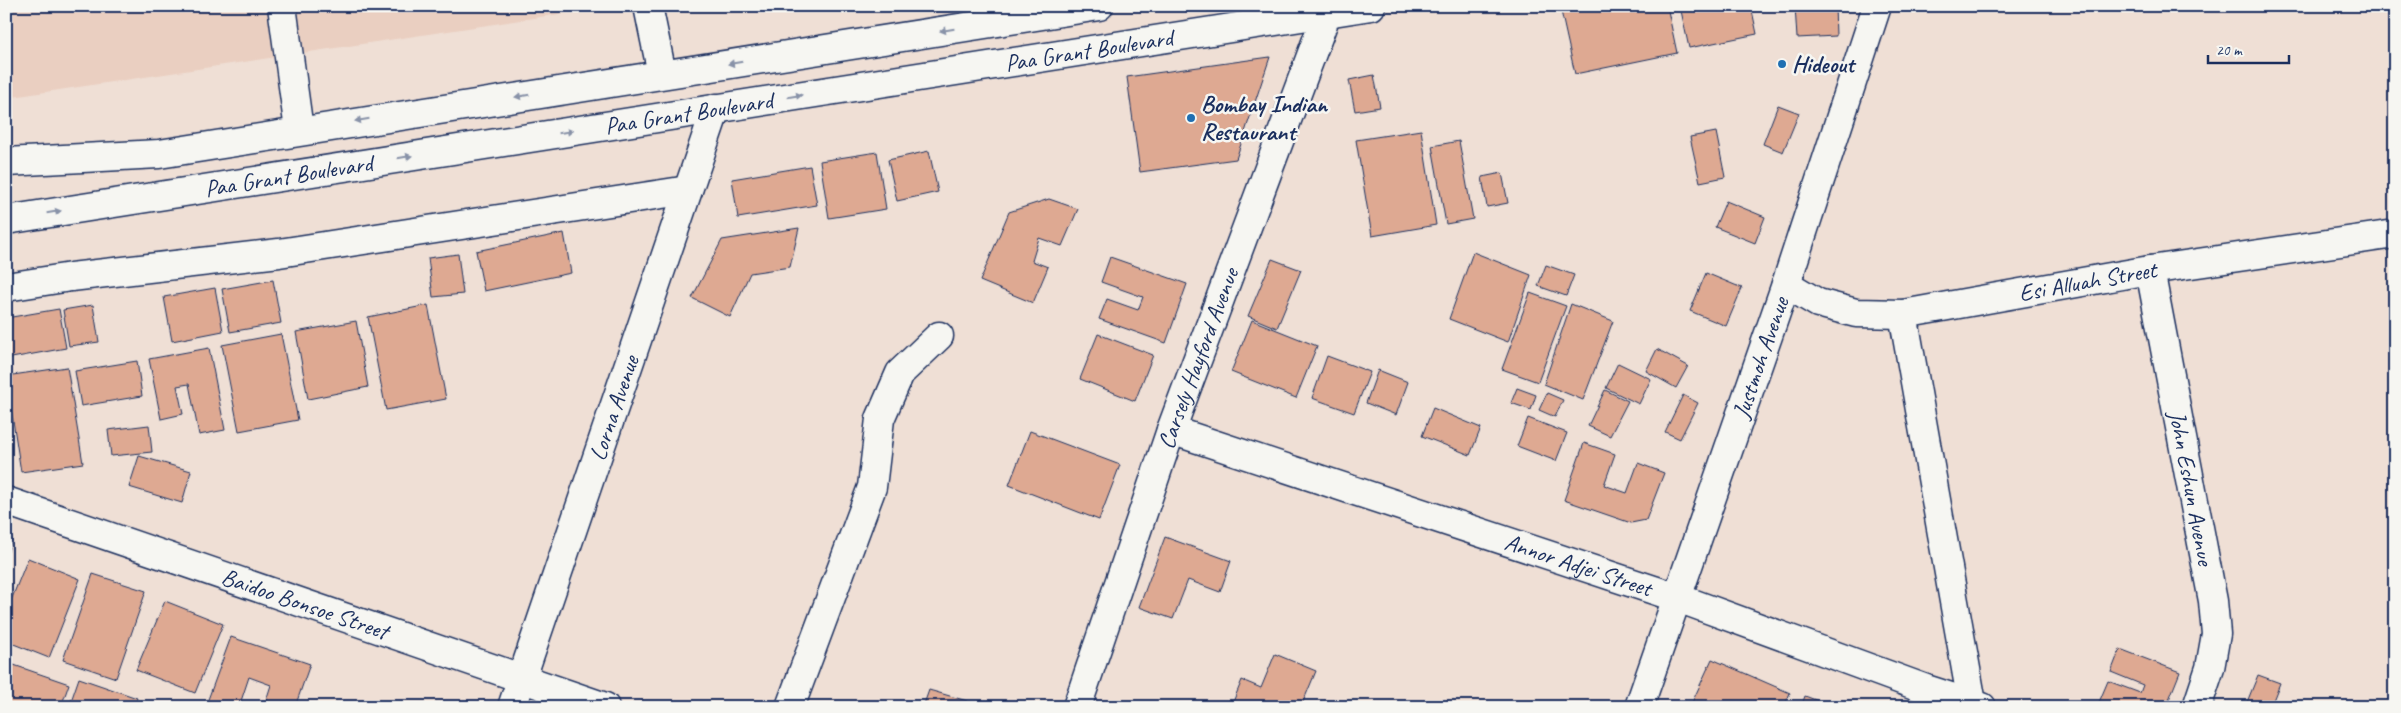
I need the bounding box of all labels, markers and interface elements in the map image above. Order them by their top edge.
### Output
street label: Paa Grant Boulevard [1003,22,1178,78]
one-way arrow [939,26,955,34]
scale bar [2208,32,2290,64]
text: 20 m [2216,41,2243,60]
place label: Hideout [1792,49,1857,79]
marker: Hideout [1776,58,1788,70]
one-way arrow [726,59,742,67]
street label: Paa Grant Boulevard [603,84,778,141]
place label: Bombay Indian Restaurant [1201,89,1329,147]
one-way arrow [788,91,804,99]
one-way arrow [514,92,530,100]
marker: Bombay Indian Restaurant [1185,112,1197,124]
one-way arrow [353,117,369,125]
one-way arrow [558,128,574,136]
street label: Paa Grant Boulevard [203,147,378,204]
one-way arrow [398,153,414,161]
one-way arrow [47,208,63,216]
street label: Esi Alluah Street [2017,254,2160,308]
street label: Carsely Hayford Avenue [1151,262,1246,453]
street label: Justmoh Avenue [1725,291,1796,423]
street label: Lorna Avenue [582,350,646,464]
street label: John Eshun Avenue [2162,408,2221,570]
street label: Annor Adjei Street [1501,527,1657,604]
street label: Baidoo Bonsoe Street [218,561,395,647]

